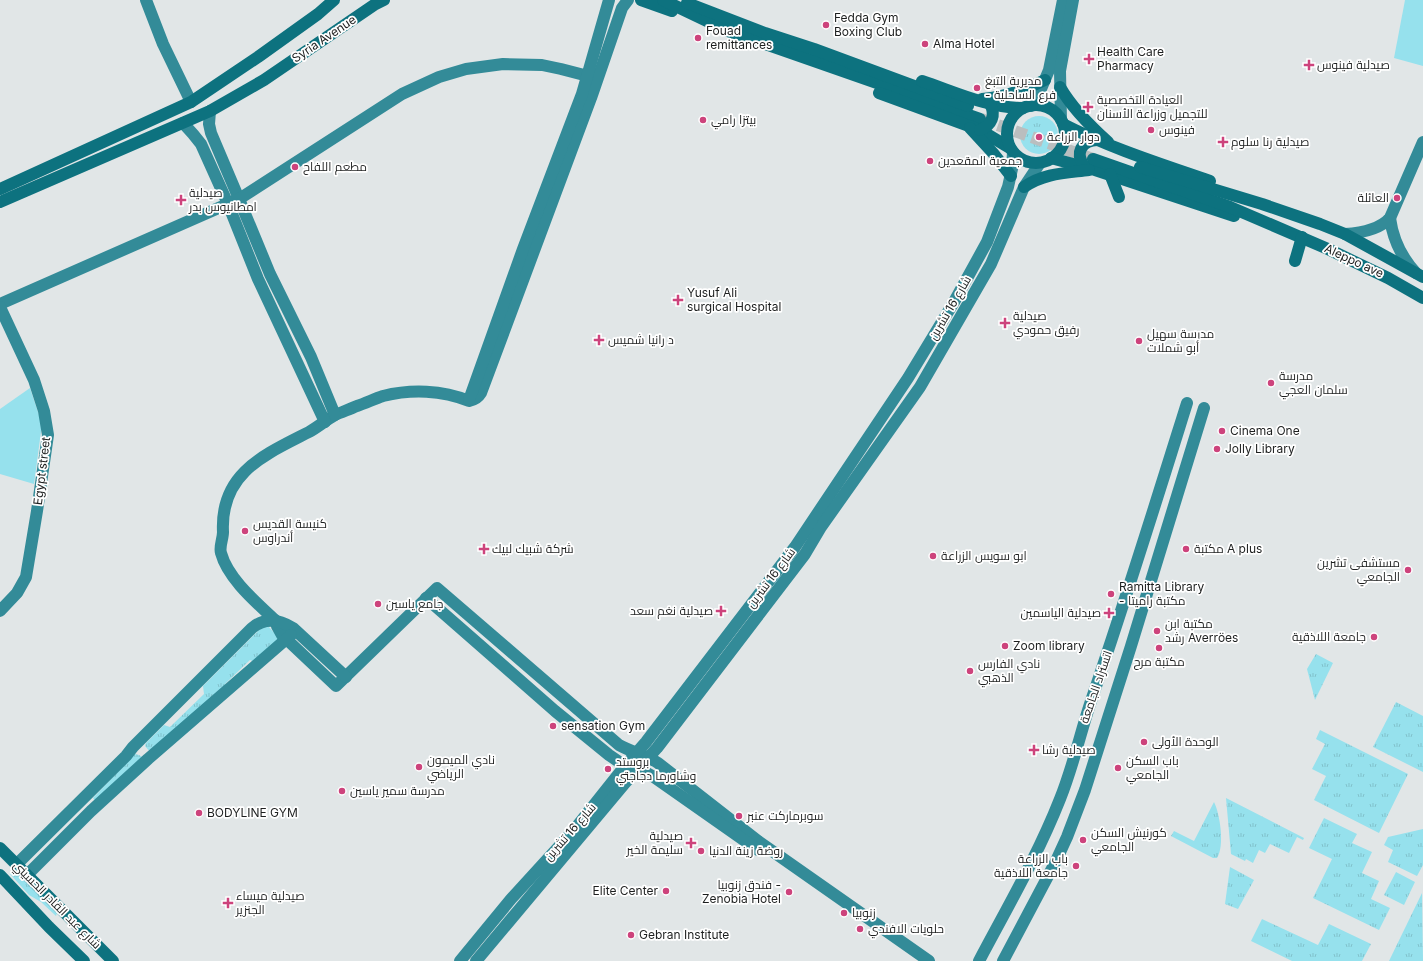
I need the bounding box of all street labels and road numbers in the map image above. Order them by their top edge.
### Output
street label: Syria Avenue [289,12,359,66]
street label: Aleppo ave [1322,240,1386,281]
street label: شارع 16 تشرين [925,273,975,343]
street label: Egypt street [30,436,53,506]
street label: شارع 16 تشرين [743,544,799,611]
street label: اتستراد الجامعة [1076,649,1115,725]
street label: شارع 16 تشرين [540,800,600,864]
street label: شارع عبد القادر الحسيني [8,858,104,954]

